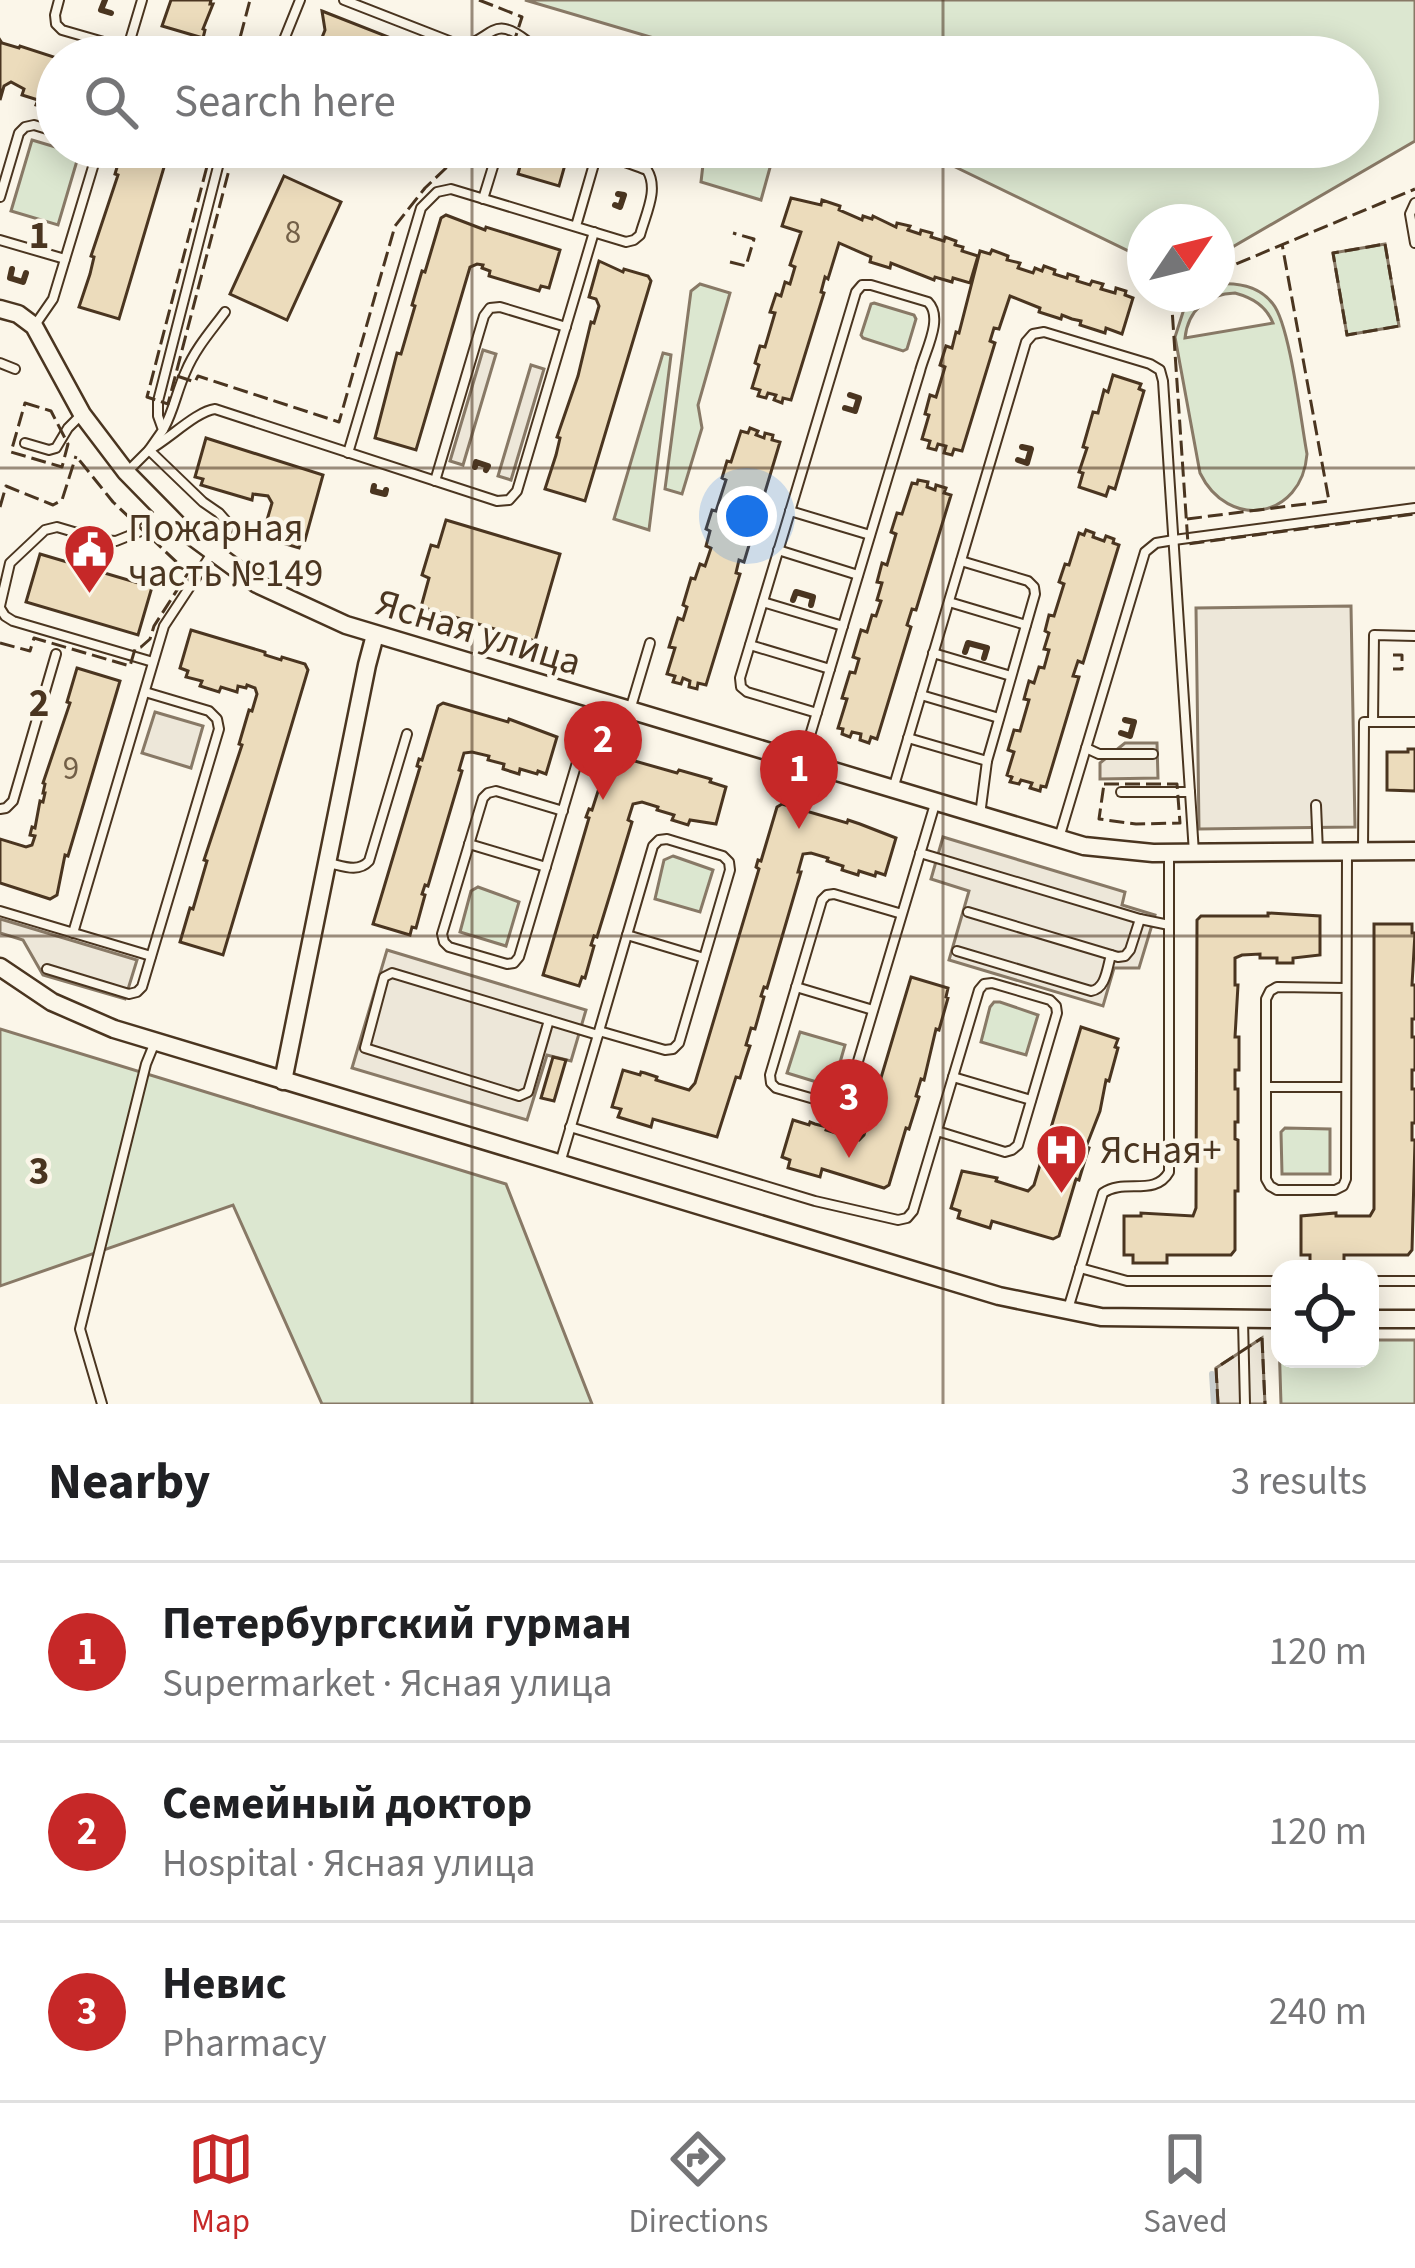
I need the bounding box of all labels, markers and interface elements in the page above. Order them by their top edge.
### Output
search box [36,36,1379,168]
icon: search [78,69,144,135]
text: Search here [174,70,396,134]
north arrow [1127,204,1235,312]
text: 1 [29,208,49,264]
house number: 8 [285,209,301,256]
your location [717,486,777,546]
place label: Пожарная чаcть №149 [128,501,323,602]
public building icon: Пожарная чаcть №149 [61,521,117,595]
street label: Ясная улица [369,575,588,691]
text: 2 [29,676,49,732]
pin: 2 [564,701,642,800]
pin: 1 [760,730,838,829]
house number: 9 [63,745,79,792]
pin: 3 [810,1059,888,1158]
hospital icon: Ясная+ [1033,1121,1089,1195]
place label: Ясная+ [1100,1123,1222,1179]
text: 3 [29,1144,49,1200]
map controls [1271,1260,1379,1368]
button: locate [1271,1260,1379,1368]
text: Nearby [48,1446,210,1518]
text: 3 results [1231,1454,1367,1510]
text: Петербургский гурман [162,1592,632,1656]
text: 1 [77,1624,97,1680]
text: 120 m [1269,1624,1367,1680]
text: Supermarket · Ясная улица [162,1656,612,1712]
text: Семейный доктор [162,1772,532,1836]
text: 2 [77,1804,97,1860]
text: 120 m [1269,1804,1367,1860]
text: Hospital · Ясная улица [162,1836,536,1892]
text: Невис [162,1952,287,2016]
text: 3 [77,1984,97,2040]
text: 240 m [1269,1984,1367,2040]
text: Pharmacy [162,2016,327,2072]
tab: Map [188,2126,254,2245]
tab: Directions [629,2126,768,2245]
tab: Saved [1143,2126,1227,2245]

